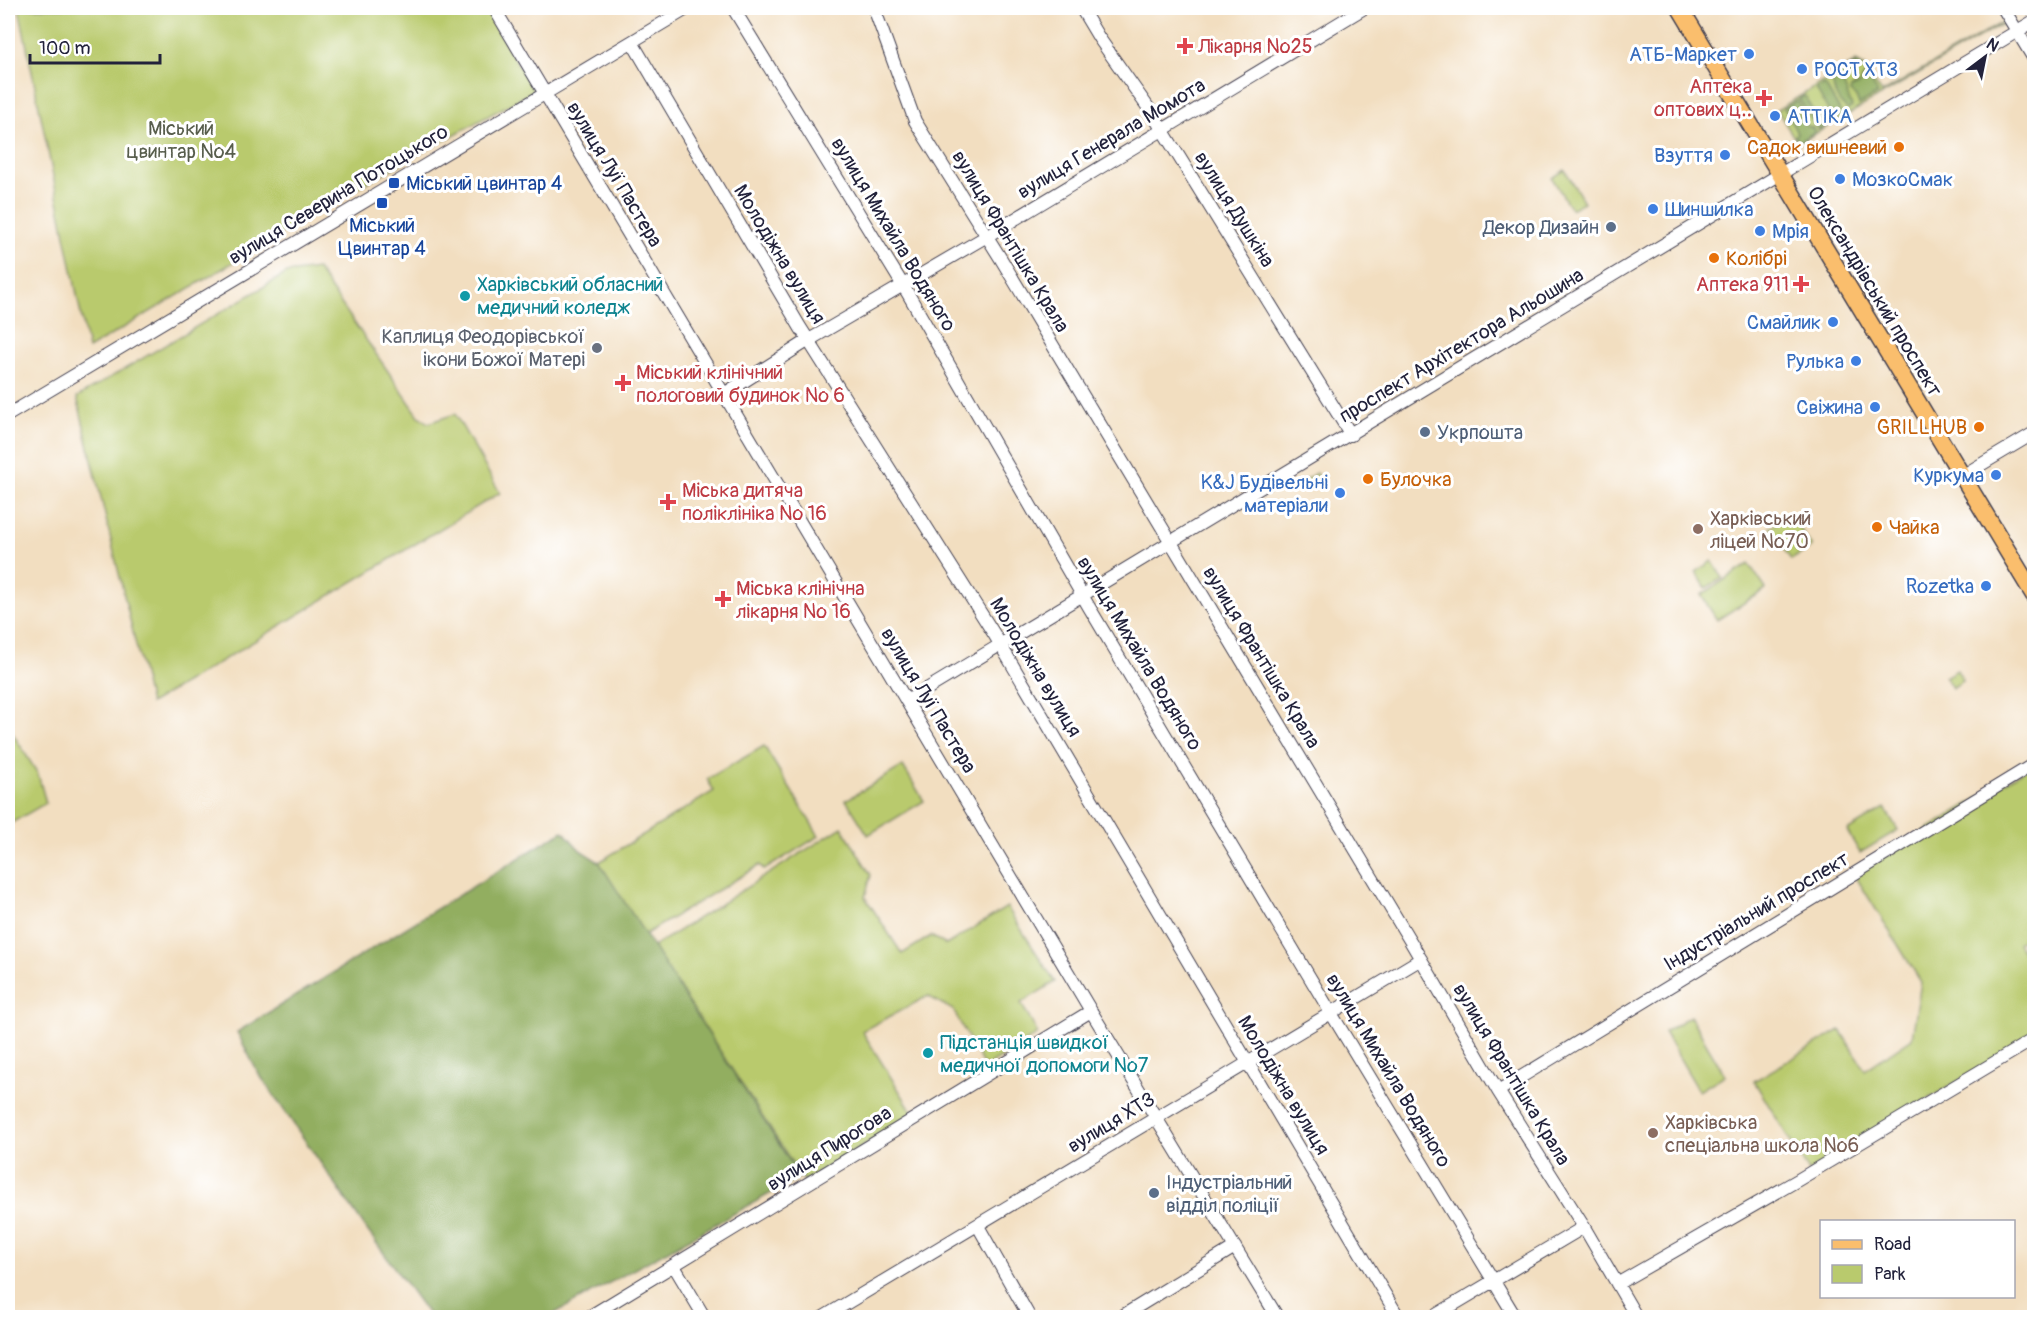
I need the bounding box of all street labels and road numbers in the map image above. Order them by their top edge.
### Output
street label: вулиця Генерала Момота [1013,72,1210,204]
street label: вулиця Луї Пастера [561,97,668,252]
street label: вулиця Северина Потоцького [224,119,453,270]
street label: вулиця Михайла Водяного [826,133,962,336]
street label: вулиця Франтішка Крала [946,146,1075,337]
street label: вулиця Душкіна [1189,147,1280,272]
street label: Молодіжна вулиця [728,180,831,328]
street label: Олександрівський проспект [1802,181,1947,401]
street label: проспект Архітектора Альошина [1334,262,1588,429]
street label: вулиця Михайла Водяного [1072,552,1208,755]
street label: вулиця Франтішка Крала [1197,562,1326,753]
street label: Молодіжна вулиця [984,593,1087,741]
street label: вулиця Луї Пастера [875,623,982,778]
street label: Індустріальний проспект [1659,846,1853,977]
street label: вулиця Михайла Водяного [1321,969,1457,1172]
street label: вулиця Франтішка Крала [1447,979,1576,1170]
street label: Молодіжна вулиця [1232,1011,1335,1159]
street label: вулиця ХТЗ [1063,1086,1160,1158]
street label: вулиця Пирогова [762,1100,896,1197]

